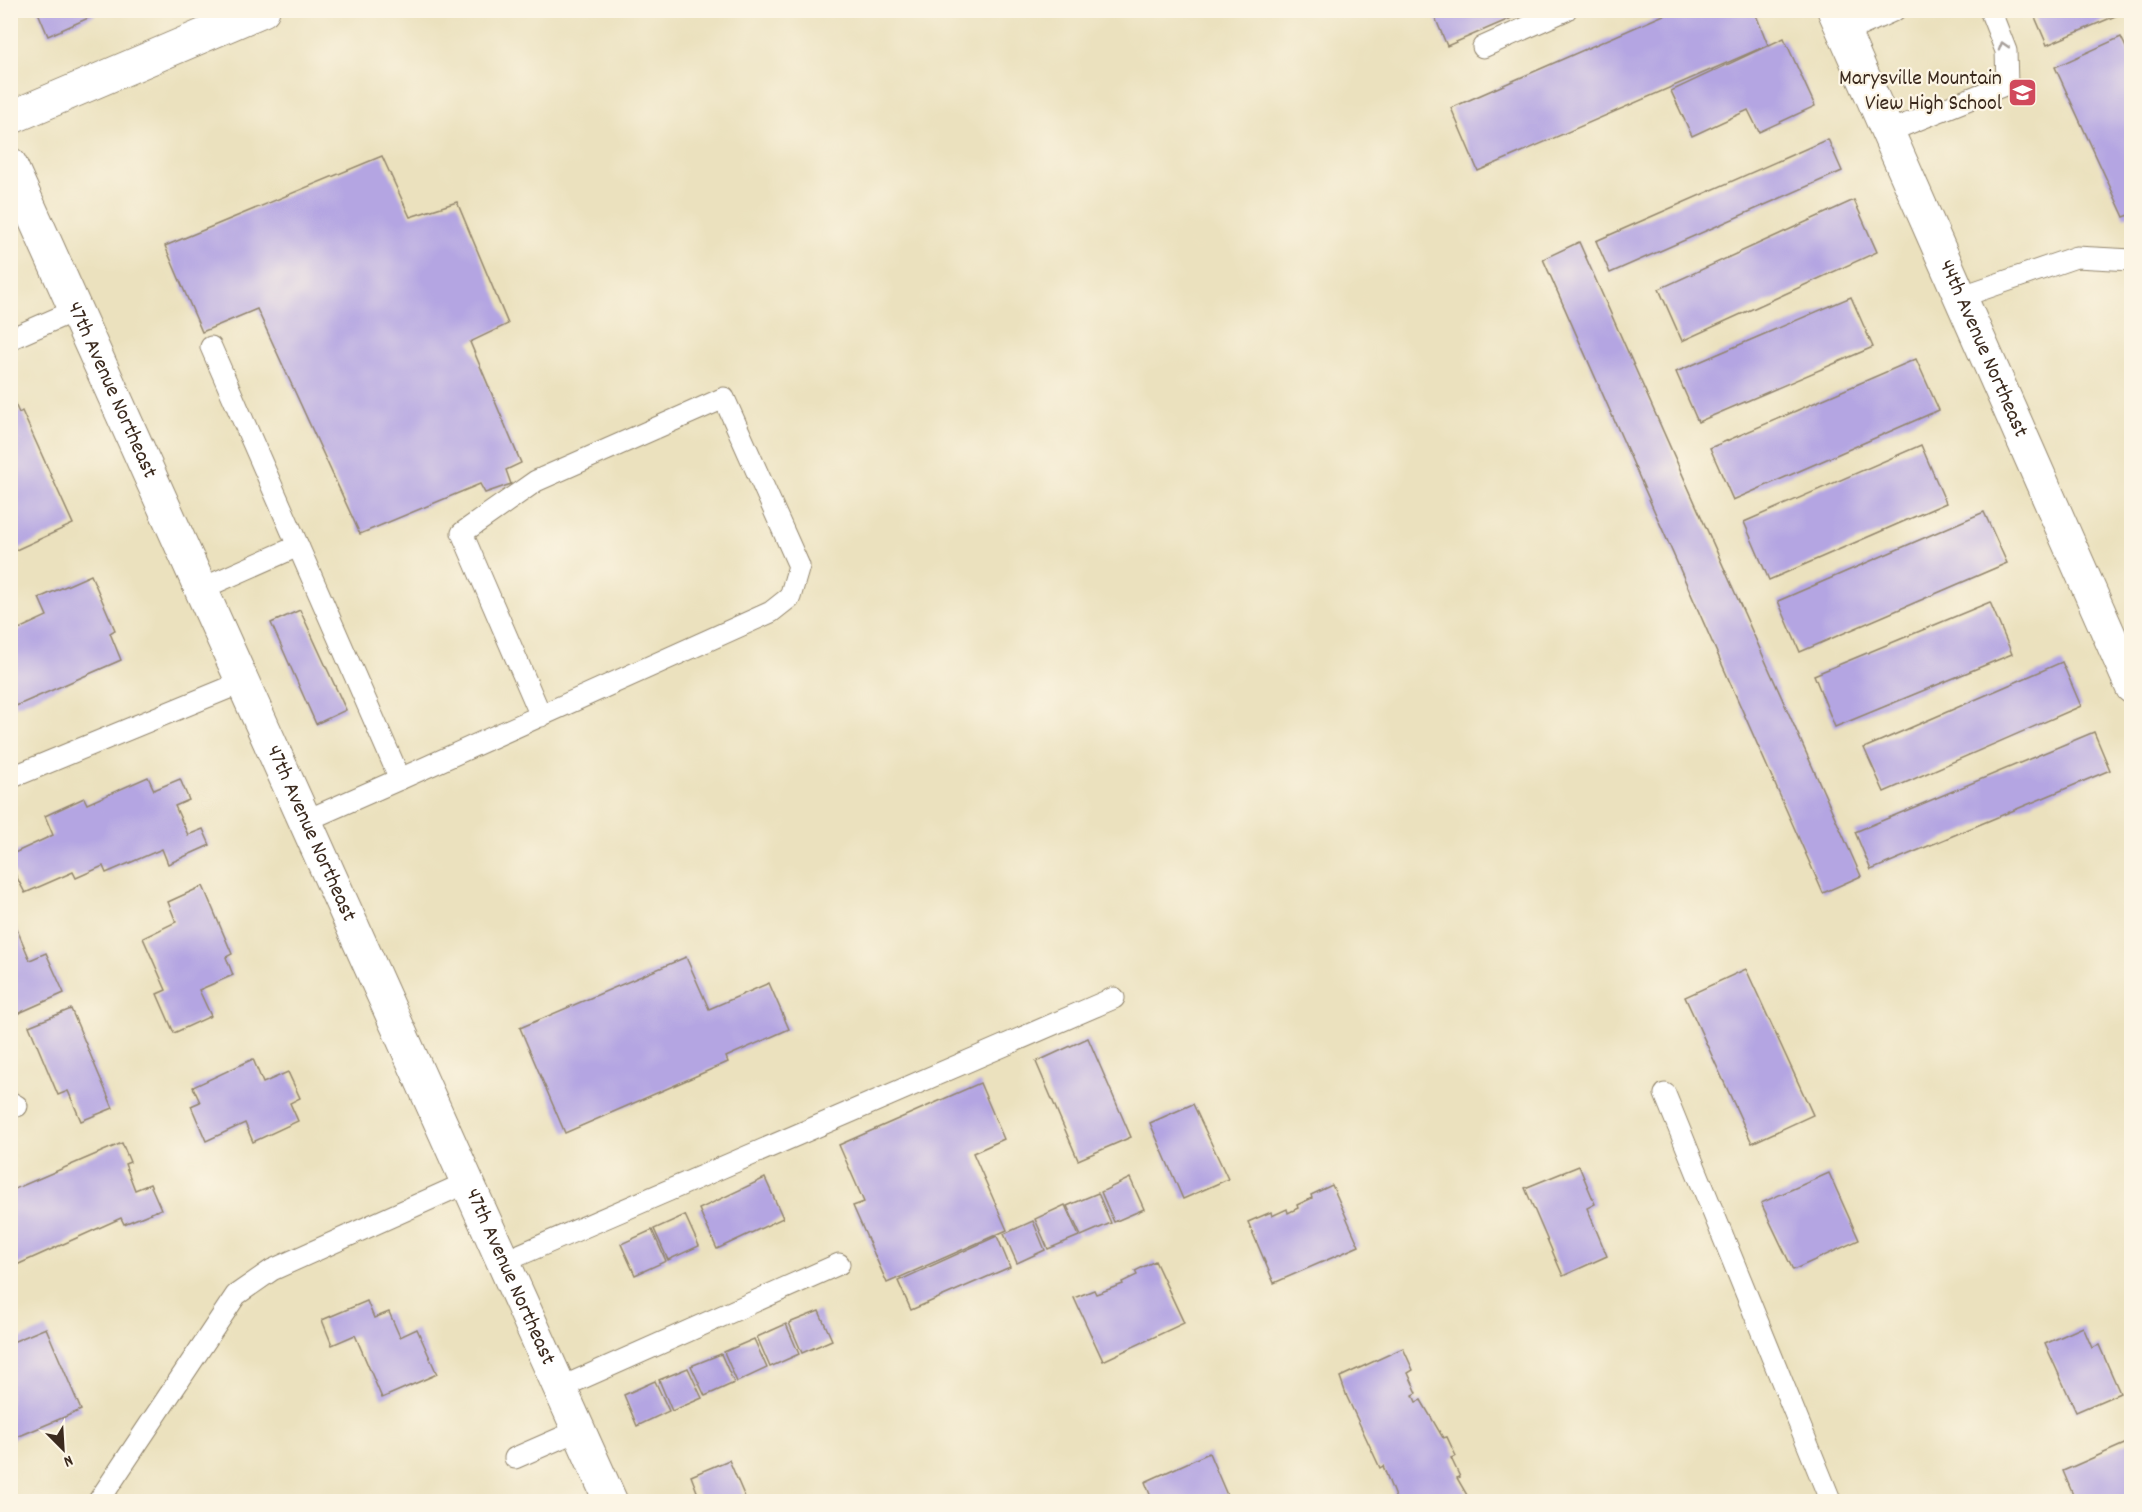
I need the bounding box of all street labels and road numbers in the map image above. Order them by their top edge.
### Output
street label: 44th Avenue Northeast [1930,255,2036,442]
street label: 47th Avenue Northeast [58,297,165,483]
street label: 47th Avenue Northeast [258,740,364,927]
street label: 47th Avenue Northeast [457,1184,563,1370]

